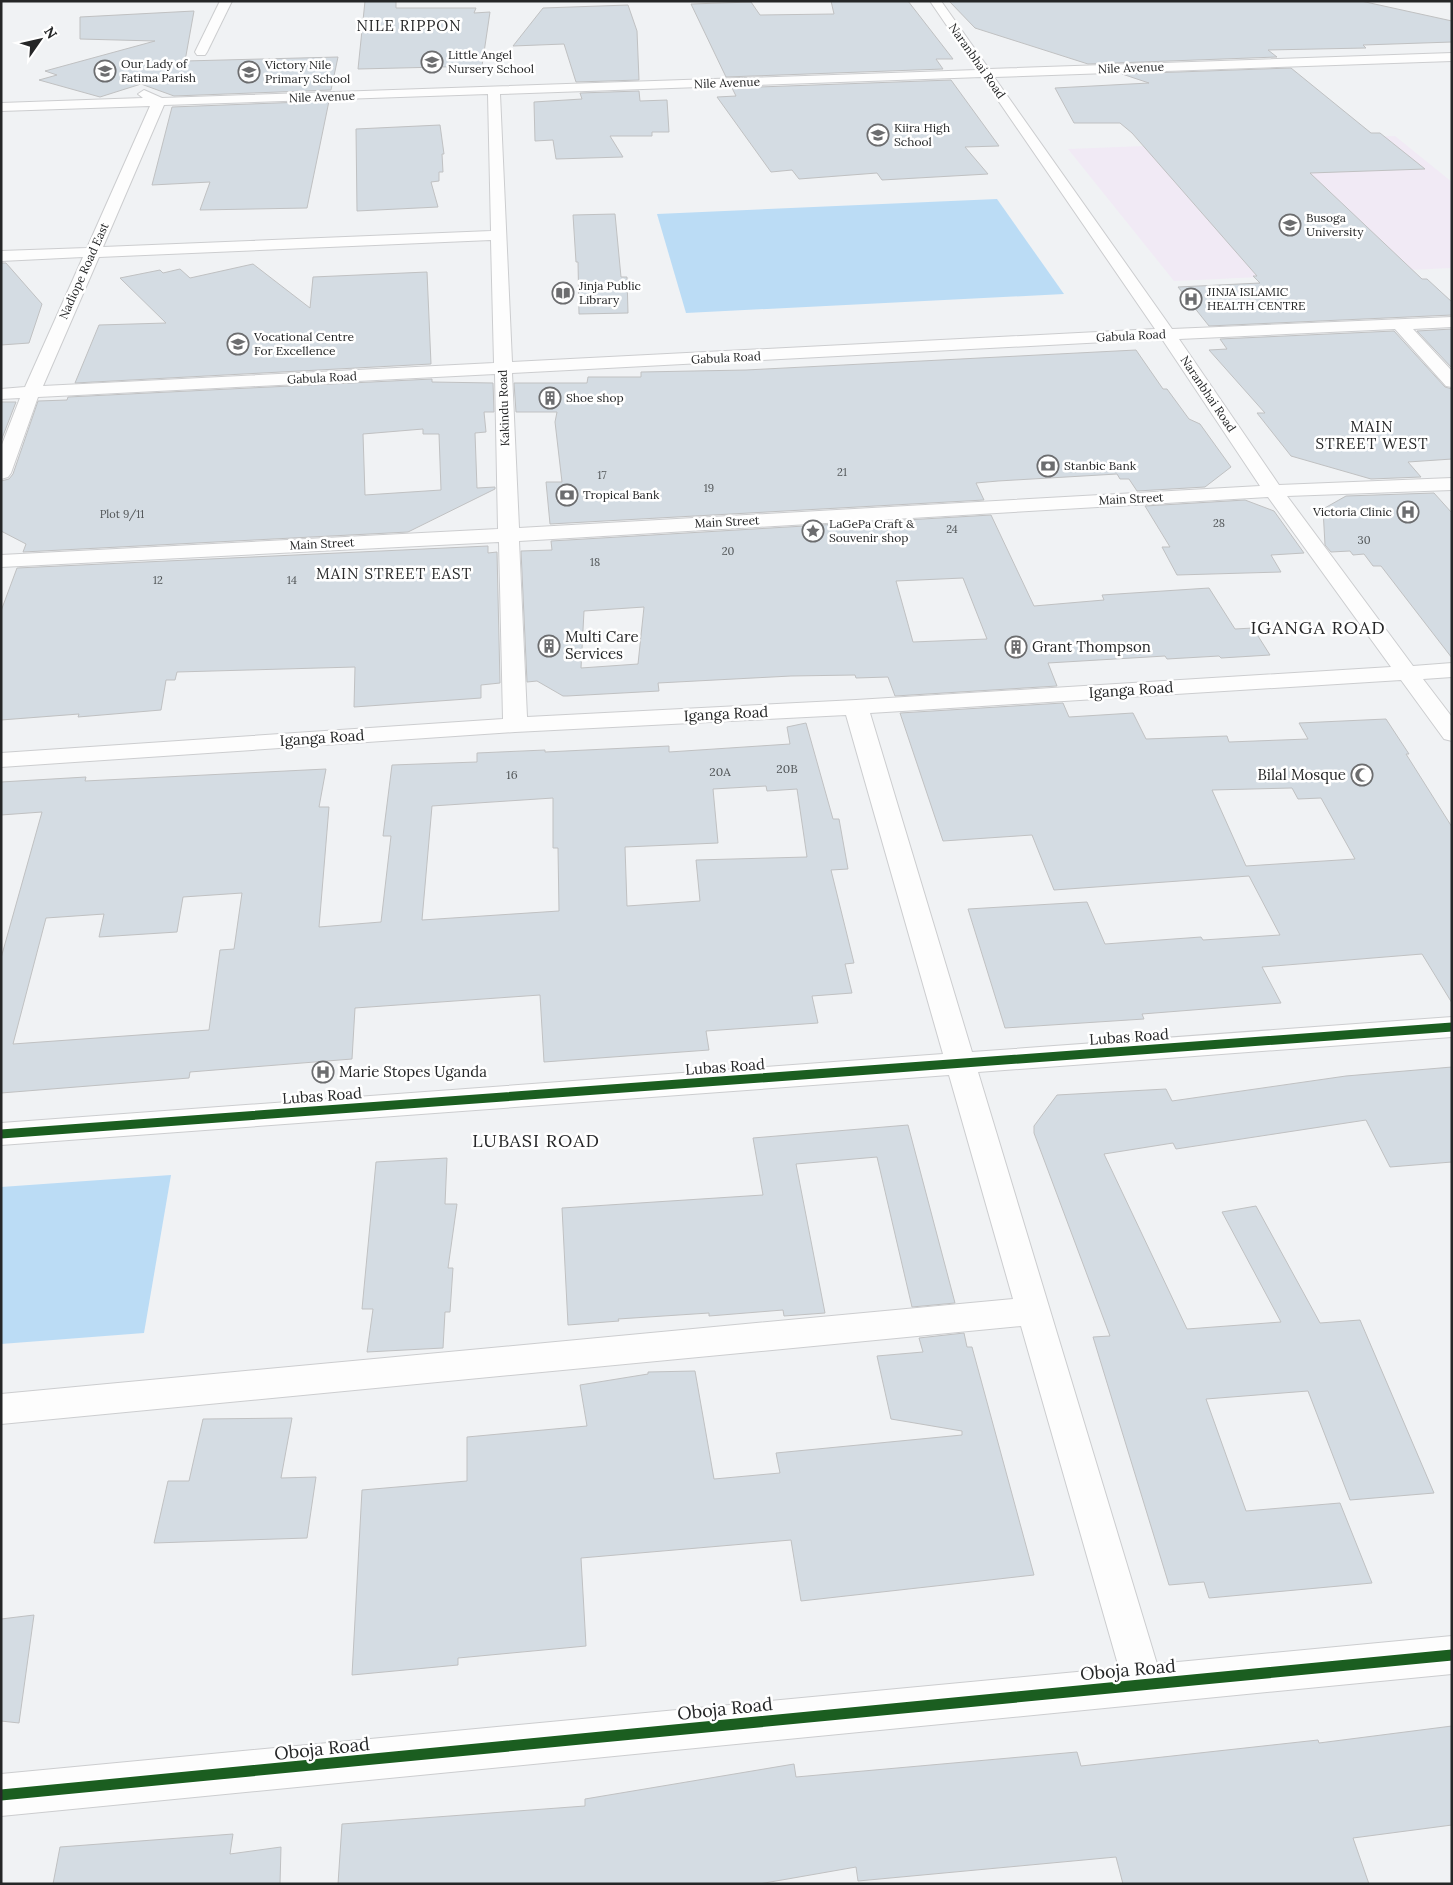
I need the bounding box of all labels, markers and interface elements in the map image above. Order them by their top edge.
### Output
north arrow [15,15,65,65]
district label: NILE RIPPON [356,16,462,35]
street label: Naranbhai Road [946,20,1009,101]
text: N [40,23,61,42]
place label: Little Angel Nursery School [448,47,534,76]
school or university icon: Little Angel Nursery School [420,50,444,74]
place label: Our Lady of Fatima Parish [121,56,196,85]
place label: Victory Nile Primary School [264,57,350,86]
school or university icon: Our Lady of Fatima Parish [93,59,117,83]
street label: Nile Avenue [1098,59,1165,76]
school or university icon: Victory Nile Primary School [237,60,261,84]
street label: Nile Avenue [694,74,761,91]
street label: Nile Avenue [289,88,356,105]
place label: Kiira High School [894,120,950,149]
school or university icon: Kiira High School [866,123,890,147]
place label: Busoga University [1306,210,1364,239]
school or university icon: Busoga University [1278,213,1302,237]
street label: Nadiope Road East [55,220,112,322]
place label: Jinja Public Library [578,278,641,307]
library icon: Jinja Public Library [551,281,575,305]
place label: JINJA ISLAMIC HEALTH CENTRE [1206,284,1305,313]
hospital icon: JINJA ISLAMIC HEALTH CENTRE [1179,287,1203,311]
street label: Gabula Road [1096,326,1166,345]
place label: Vocational Centre For Excellence [253,329,355,358]
school or university icon: Vocational Centre For Excellence [226,332,250,356]
street label: Gabula Road [691,348,761,367]
street label: Naranbhai Road [1177,353,1239,435]
street label: Gabula Road [287,368,357,387]
street label: Kakindu Road [495,369,512,447]
building icon: Shoe shop [538,386,562,410]
place label: Shoe shop [566,390,624,405]
district label: MAIN STREET WEST [1315,417,1429,453]
bank icon: Stanbic Bank [1036,454,1060,478]
place label: Stanbic Bank [1064,458,1137,473]
house number: 21 [837,465,847,479]
house number: 17 [597,468,607,482]
house number: 19 [704,481,714,495]
bank icon: Tropical Bank [555,483,579,507]
place label: Tropical Bank [583,487,660,502]
street label: Main Street [1098,489,1164,508]
hospital icon: Victoria Clinic [1396,500,1420,524]
place label: Victoria Clinic [1312,504,1392,519]
house number: Plot 9/11 [100,507,144,522]
street label: Main Street [694,512,760,531]
place label: LaGePa Craft & Souvenir shop [829,516,915,545]
house number: 28 [1213,516,1225,530]
place icon: LaGePa Craft & Souvenir shop [801,519,825,543]
house number: 24 [946,522,958,536]
house number: 30 [1358,533,1371,547]
street label: Main Street [289,534,355,553]
house number: 20 [722,544,735,558]
house number: 18 [590,555,600,569]
district label: MAIN STREET EAST [316,564,472,583]
house number: 12 [153,573,163,587]
house number: 14 [287,573,297,587]
district label: IGANGA ROAD [1250,616,1386,639]
place label: Multi Care Services [565,627,639,663]
building icon: Multi Care Services [537,634,561,658]
building icon: Grant Thompson [1004,635,1028,659]
place label: Grant Thompson [1032,637,1151,656]
street label: Iganga Road [1088,677,1174,702]
street label: Iganga Road [683,702,769,725]
street label: Iganga Road [279,725,365,750]
house number: 20B [776,761,798,776]
mosque icon: Bilal Mosque [1350,763,1374,787]
house number: 20A [709,764,731,779]
place label: Bilal Mosque [1258,765,1346,784]
house number: 16 [506,767,518,782]
street label: Lubas Road [1089,1024,1169,1049]
street label: Lubas Road [685,1054,765,1079]
hospital icon: Marie Stopes Uganda [311,1060,335,1084]
place label: Marie Stopes Uganda [339,1062,487,1081]
street label: Lubas Road [282,1083,362,1108]
district label: LUBASI ROAD [472,1129,600,1152]
street label: Oboja Road [1079,1654,1177,1685]
street label: Oboja Road [676,1692,774,1725]
street label: Oboja Road [273,1732,371,1765]

